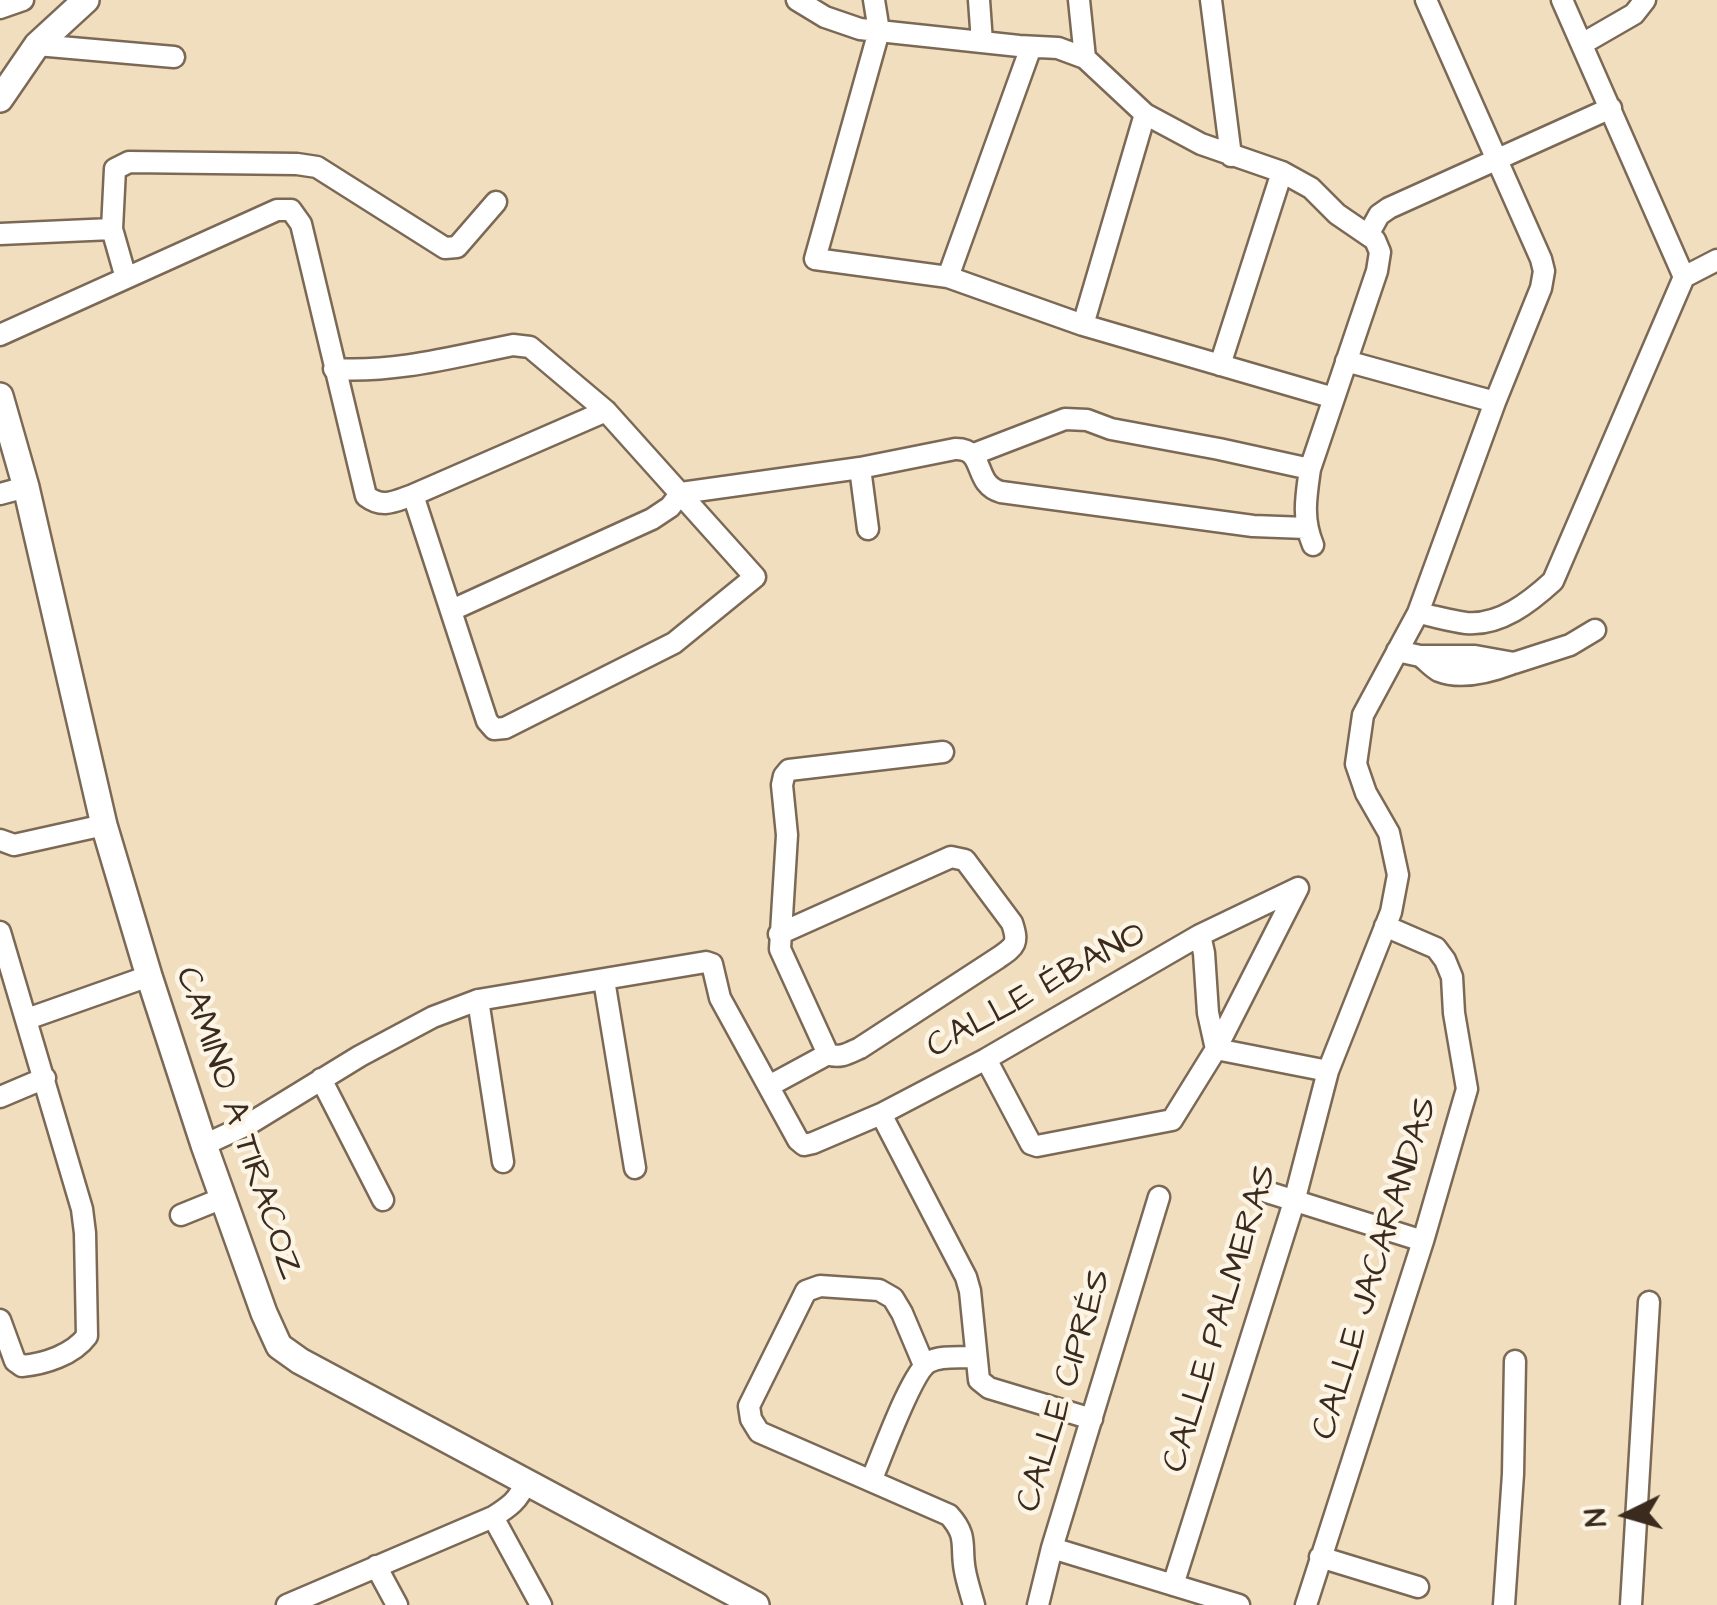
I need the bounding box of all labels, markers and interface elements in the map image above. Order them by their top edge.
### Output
street label: CALLE ÉBANO [920,915,1154,1069]
street label: CAMINO A TIRACOZ [164,962,310,1286]
street label: CALLE JACARANDAS [1305,1093,1449,1445]
street label: CALLE PALMERAS [1155,1160,1289,1478]
street label: CALLE CIPRÉS [1009,1265,1123,1517]
north arrow [1577,1465,1677,1565]
text: N [1576,1507,1617,1528]

